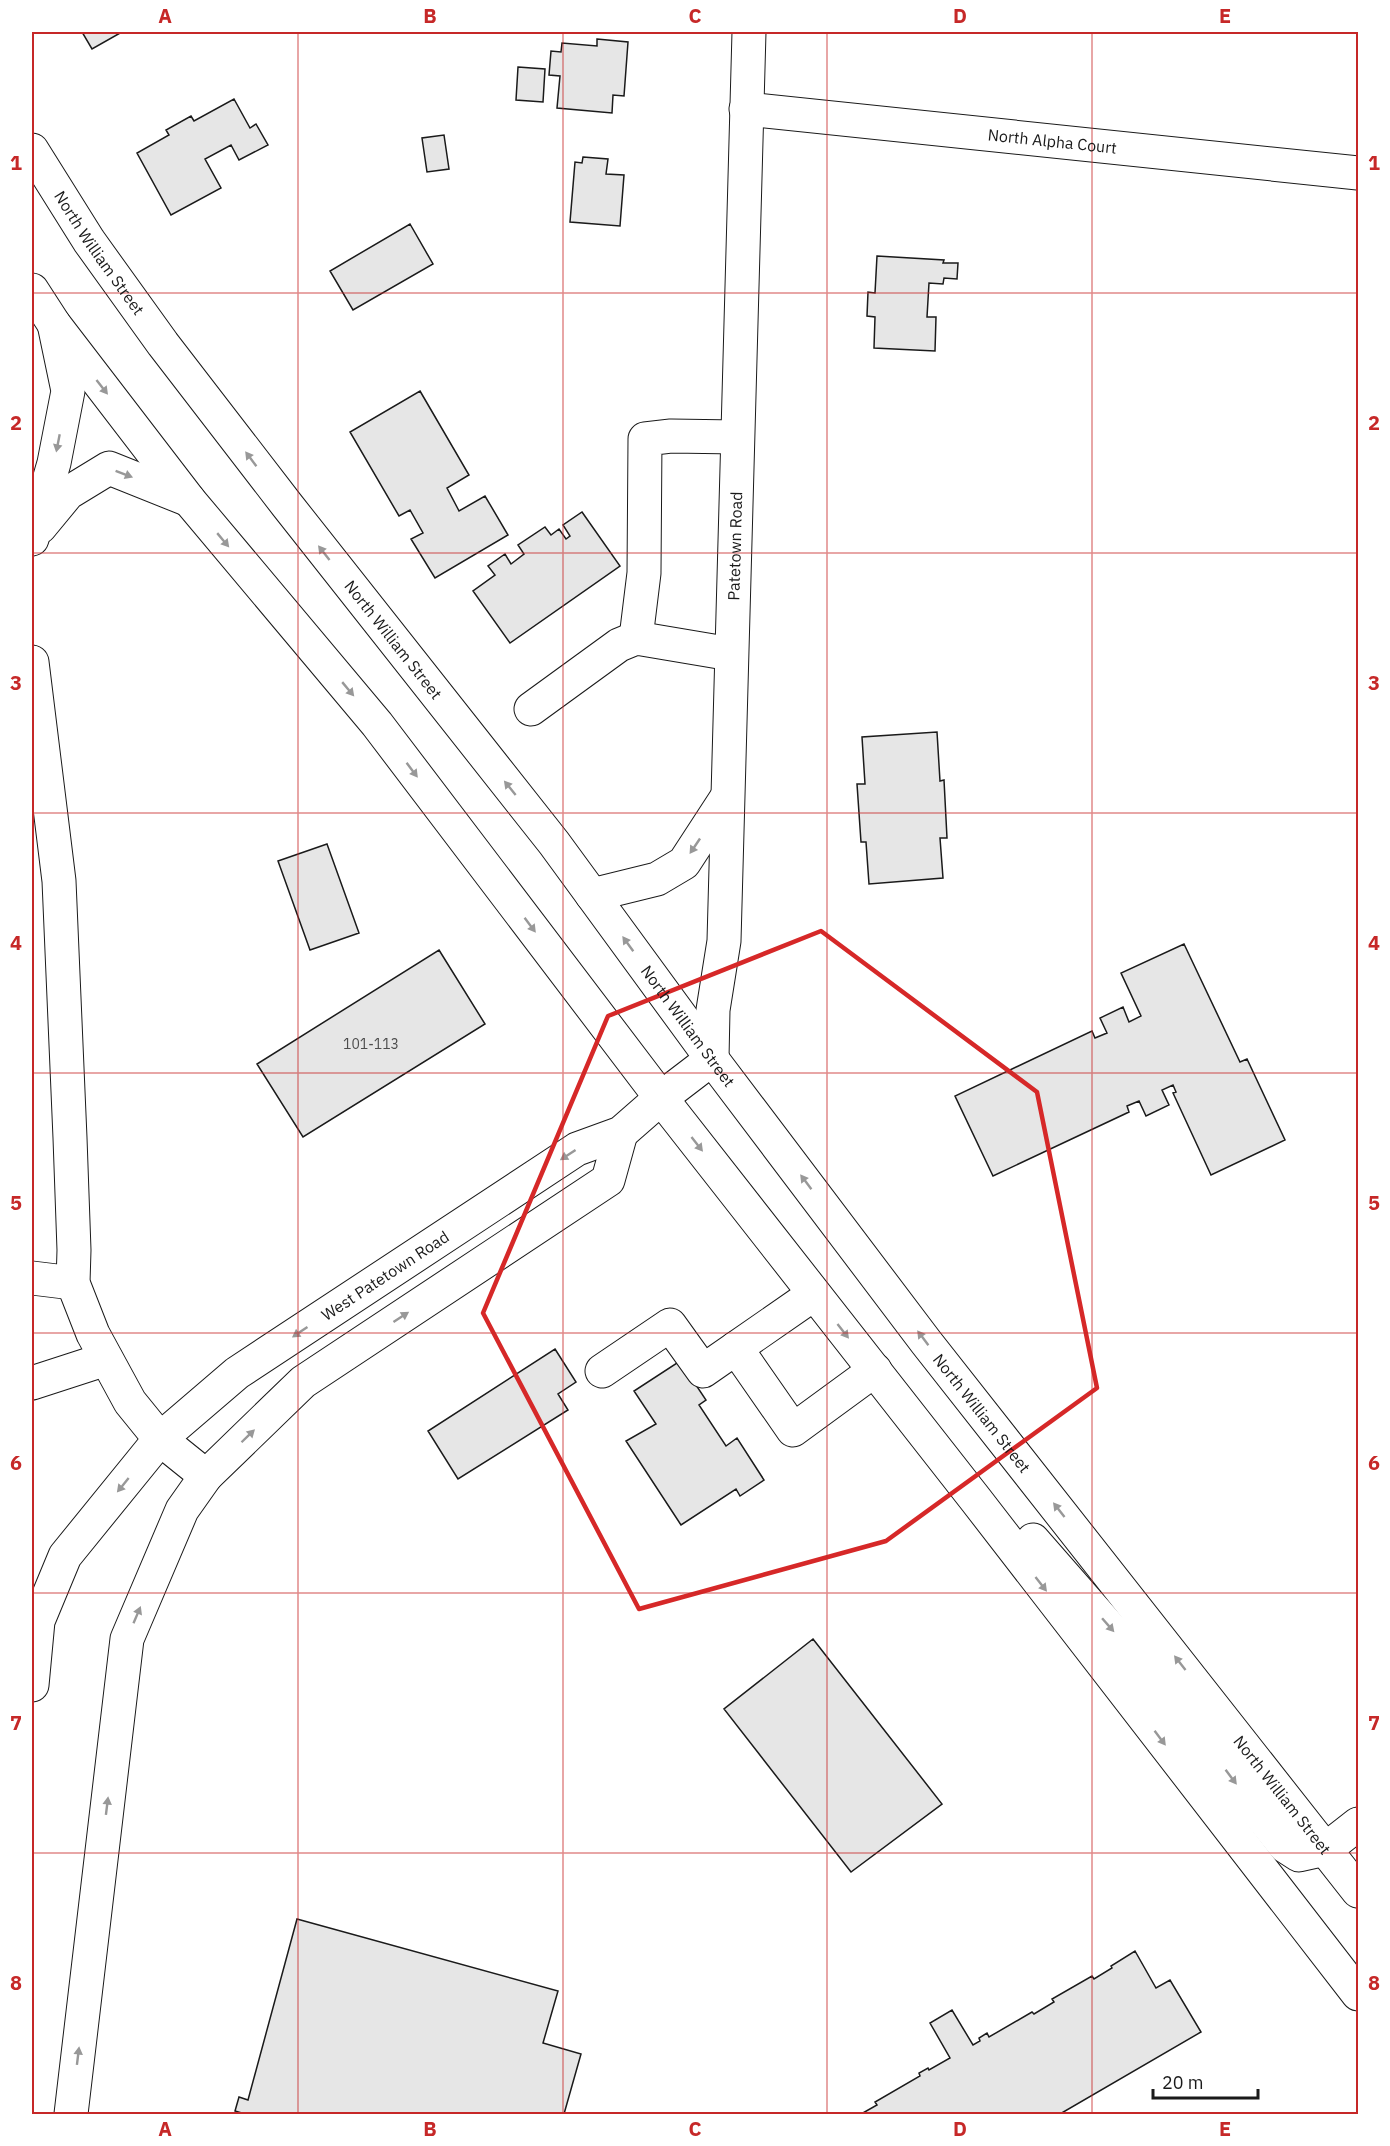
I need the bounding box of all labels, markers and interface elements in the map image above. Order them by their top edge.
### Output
text: A [158,2,172,29]
text: B [423,2,437,29]
text: C [688,2,702,29]
text: D [953,2,967,29]
text: E [1219,2,1231,29]
street label: North Alpha Court [987,124,1118,158]
text: 1 [10,149,22,176]
text: 1 [1368,149,1380,176]
street label: North William Street [50,187,149,319]
one-way arrow [96,379,108,394]
text: 2 [10,409,22,436]
text: 2 [1368,409,1380,436]
one-way arrow [53,433,62,452]
one-way arrow [245,451,257,467]
one-way arrow [115,470,133,480]
street label: Patetown Road [723,491,746,601]
one-way arrow [216,532,229,547]
one-way arrow [318,545,331,561]
street label: North William Street [340,576,446,703]
text: 3 [10,669,22,696]
text: 3 [1368,669,1380,696]
one-way arrow [341,681,354,696]
one-way arrow [406,763,418,778]
one-way arrow [505,781,517,796]
one-way arrow [689,838,700,854]
one-way arrow [524,918,536,933]
text: 4 [10,929,22,956]
text: 4 [1368,929,1380,956]
one-way arrow [622,936,634,952]
street label: North William Street [637,961,739,1091]
house number: 101-113 [343,1035,399,1053]
one-way arrow [691,1136,704,1152]
one-way arrow [559,1150,576,1161]
one-way arrow [800,1175,812,1190]
text: 5 [10,1189,22,1216]
text: 5 [1368,1189,1380,1216]
street label: West Patetown Road [317,1226,453,1325]
one-way arrow [393,1311,410,1322]
one-way arrow [837,1323,850,1339]
one-way arrow [292,1326,308,1338]
one-way arrow [917,1330,930,1346]
street label: North William Street [929,1350,1035,1477]
one-way arrow [240,1429,254,1443]
text: 6 [10,1449,22,1476]
text: 6 [1368,1449,1380,1476]
one-way arrow [117,1477,130,1493]
one-way arrow [1053,1502,1066,1518]
one-way arrow [1035,1575,1047,1591]
one-way arrow [132,1605,142,1623]
one-way arrow [1101,1618,1115,1633]
one-way arrow [1174,1656,1186,1671]
text: 7 [10,1709,22,1736]
text: 7 [1368,1709,1380,1736]
one-way arrow [1154,1730,1166,1746]
street label: North William Street [1229,1731,1335,1859]
one-way arrow [1224,1769,1236,1784]
one-way arrow [102,1797,112,1816]
text: 8 [10,1969,22,1996]
text: 8 [1368,1969,1380,1996]
one-way arrow [73,2047,83,2066]
scale bar [1153,2062,1258,2100]
text: 20 m [1162,2071,1204,2094]
text: A [158,2115,172,2142]
text: B [423,2115,437,2142]
text: C [688,2115,702,2142]
text: D [953,2115,967,2142]
text: E [1219,2115,1231,2142]

